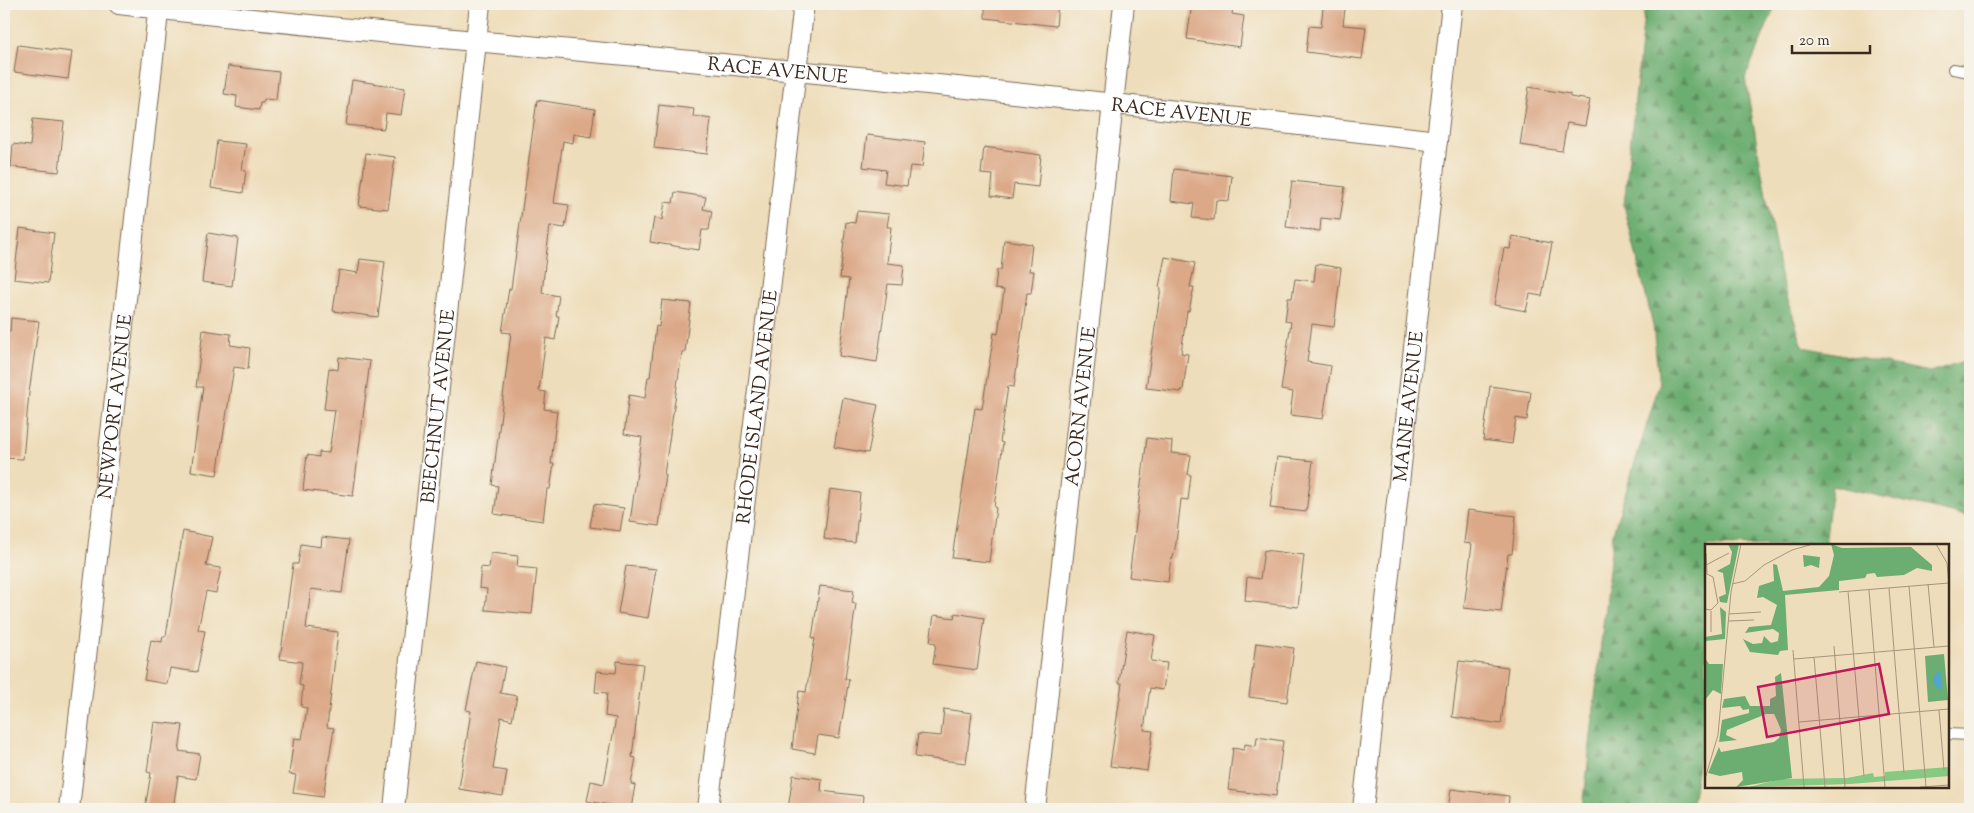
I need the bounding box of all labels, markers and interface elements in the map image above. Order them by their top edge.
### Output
scale bar [1792,22,1869,54]
text: 20 m [1799,31,1830,52]
street label: RACE AVENUE [706,52,849,92]
street label: RACE AVENUE [1110,93,1253,135]
street label: RHODE ISLAND AVENUE [731,288,786,526]
street label: BEECHNUT AVENUE [416,308,463,505]
street label: NEWPORT AVENUE [93,312,140,501]
street label: ACORN AVENUE [1060,325,1104,488]
street label: MAINE AVENUE [1388,329,1432,484]
inset map [1705,544,1949,788]

